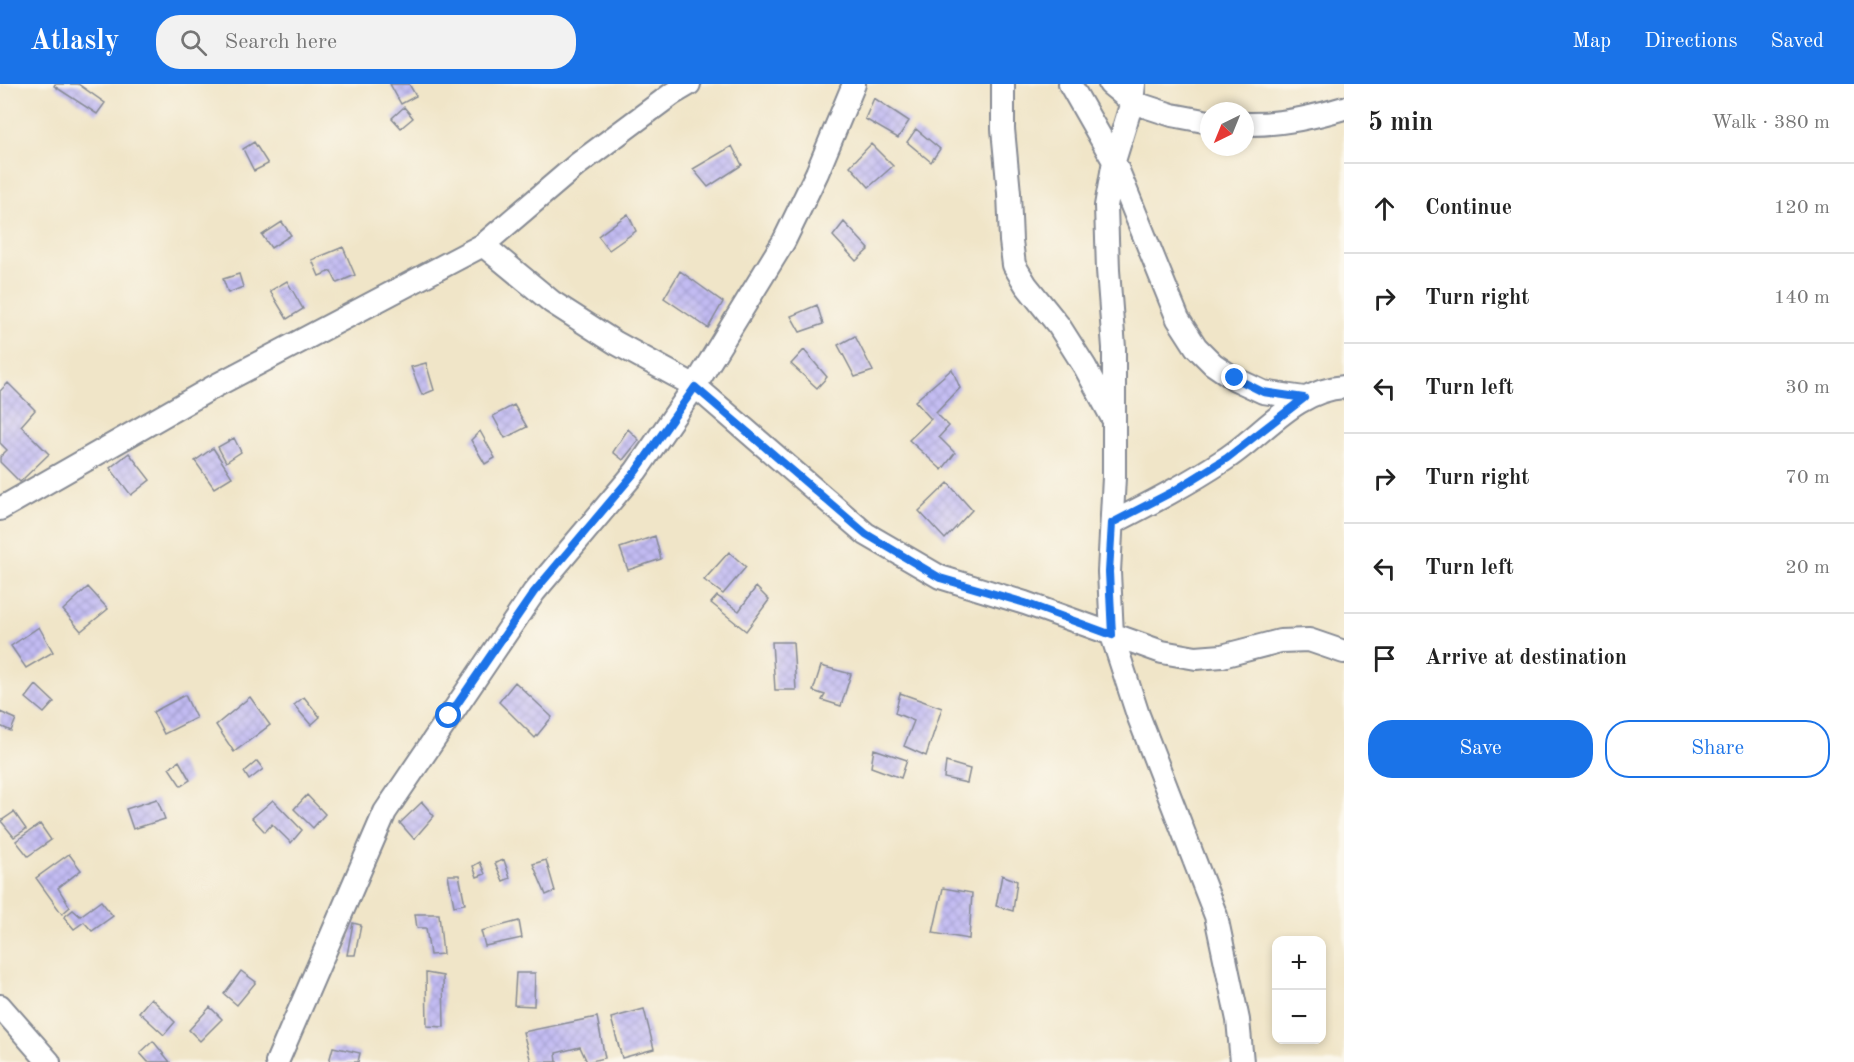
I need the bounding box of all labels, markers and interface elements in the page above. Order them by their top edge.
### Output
search box [156,15,576,69]
icon: search [177,26,210,59]
text: Atlasly [30,28,120,56]
text: Search here [225,31,337,53]
text: Map [1572,31,1611,52]
text: Directions [1644,31,1738,52]
text: Saved [1771,31,1824,52]
north arrow [1200,102,1254,156]
text: 5 min [1368,110,1433,136]
text: Walk · 380 m [1711,113,1830,133]
icon: ahead [1368,192,1401,225]
text: Continue [1425,197,1512,219]
text: 120 m [1774,198,1830,218]
icon: right [1368,282,1401,315]
text: Turn right [1425,287,1529,309]
text: 140 m [1774,288,1830,308]
route end [1221,364,1247,390]
icon: left [1368,372,1401,405]
text: Turn left [1425,377,1514,399]
text: 30 m [1785,378,1830,398]
icon: right [1368,462,1401,495]
text: Turn right [1425,467,1529,489]
text: 70 m [1785,468,1830,488]
icon: left [1368,552,1401,585]
text: Turn left [1425,557,1514,579]
text: 20 m [1785,558,1830,578]
icon: arrive [1368,642,1401,675]
text: Arrive at destination [1425,647,1627,669]
route start [435,702,461,728]
button: Save [1368,720,1593,778]
button: Share [1605,720,1830,778]
map controls [1272,936,1326,1044]
button: + [1272,936,1326,990]
button: − [1272,990,1326,1044]

